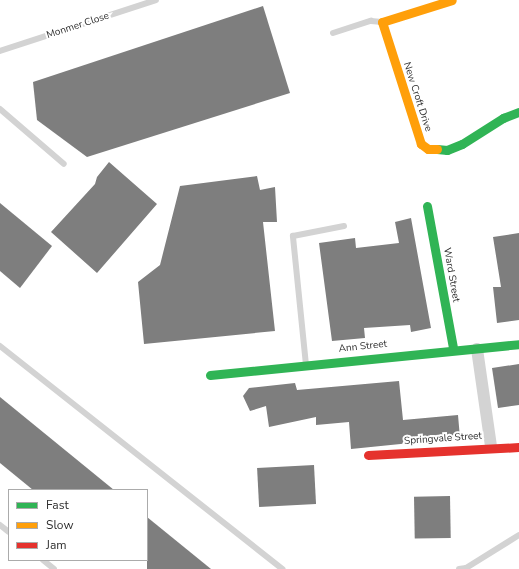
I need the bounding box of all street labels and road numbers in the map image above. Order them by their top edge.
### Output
street label: Monmer Close [45,10,111,42]
street label: New Croft Drive [400,61,434,133]
street label: Ward Street [440,247,462,303]
street label: Ann Street [338,338,388,356]
street label: Springvale Street [404,430,482,448]

